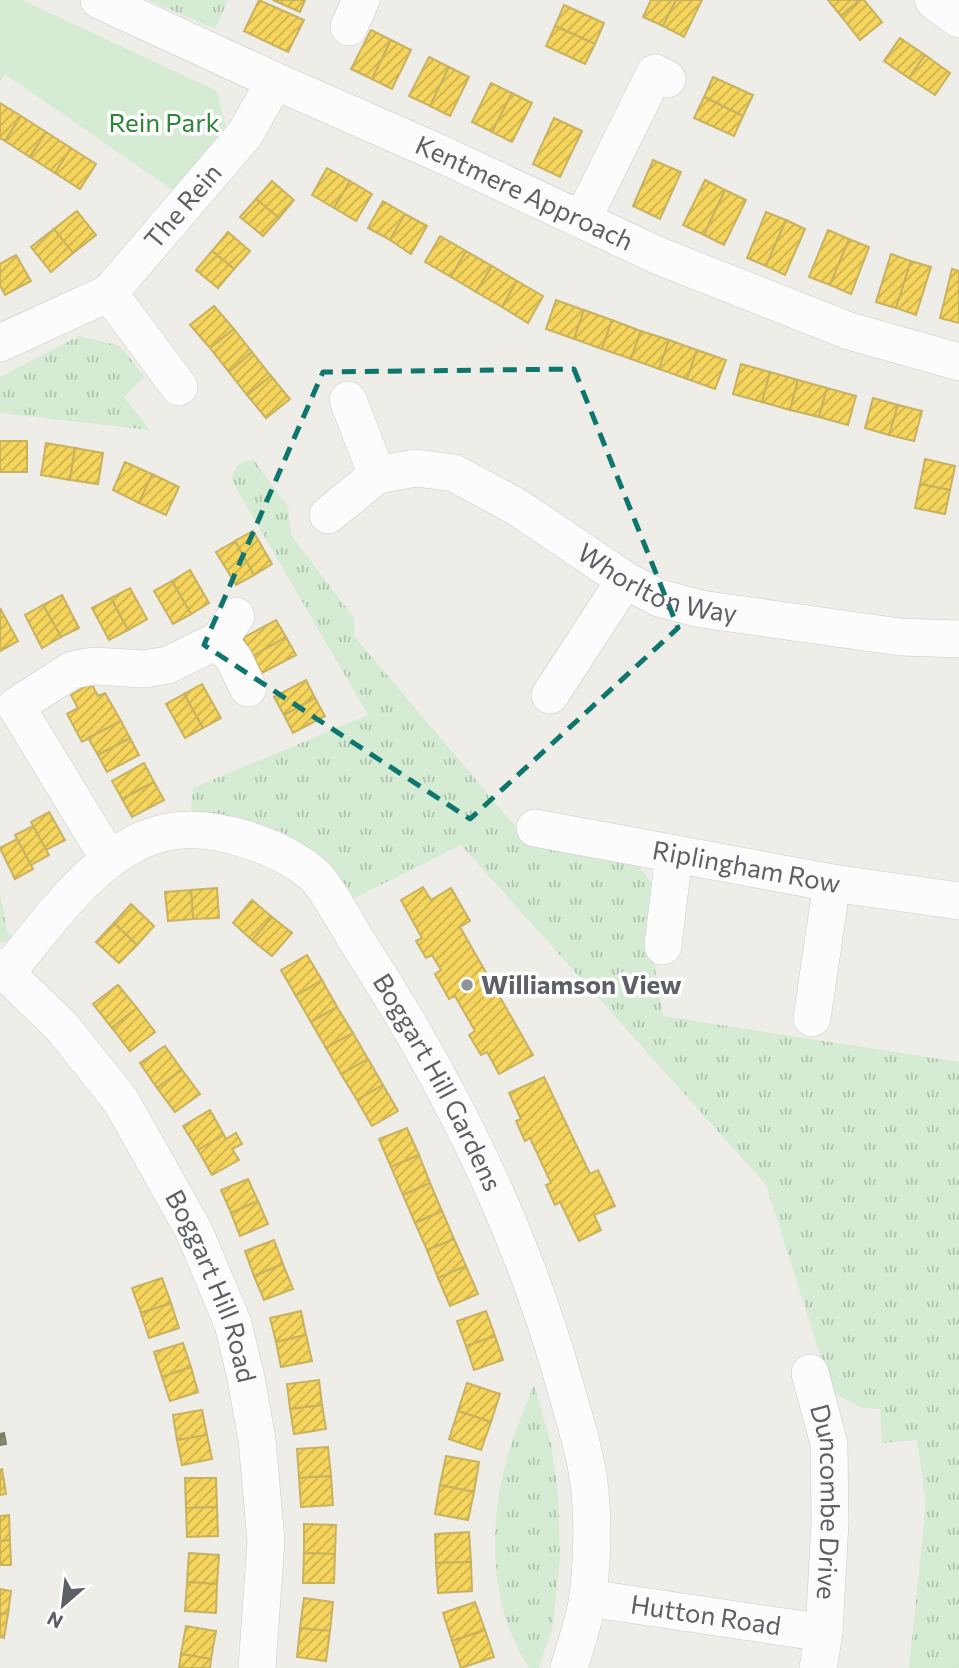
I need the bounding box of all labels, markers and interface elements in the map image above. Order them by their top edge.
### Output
park label: Rein Park [108,106,220,137]
street label: Kentmere Approach [411,128,639,256]
street label: The Rein [137,156,227,254]
street label: Whorlton Way [573,536,739,628]
street label: Riplingham Row [650,833,843,898]
street label: Boggart Hill Gardens [367,967,509,1195]
place label: Williamson View [481,968,682,999]
marker: Williamson View [459,977,475,993]
street label: Boggart Hill Road [160,1184,264,1385]
street label: Duncombe Drive [805,1400,847,1601]
north arrow [28,1570,98,1640]
street label: Hutton Road [629,1588,783,1640]
text: N [43,1607,66,1634]

